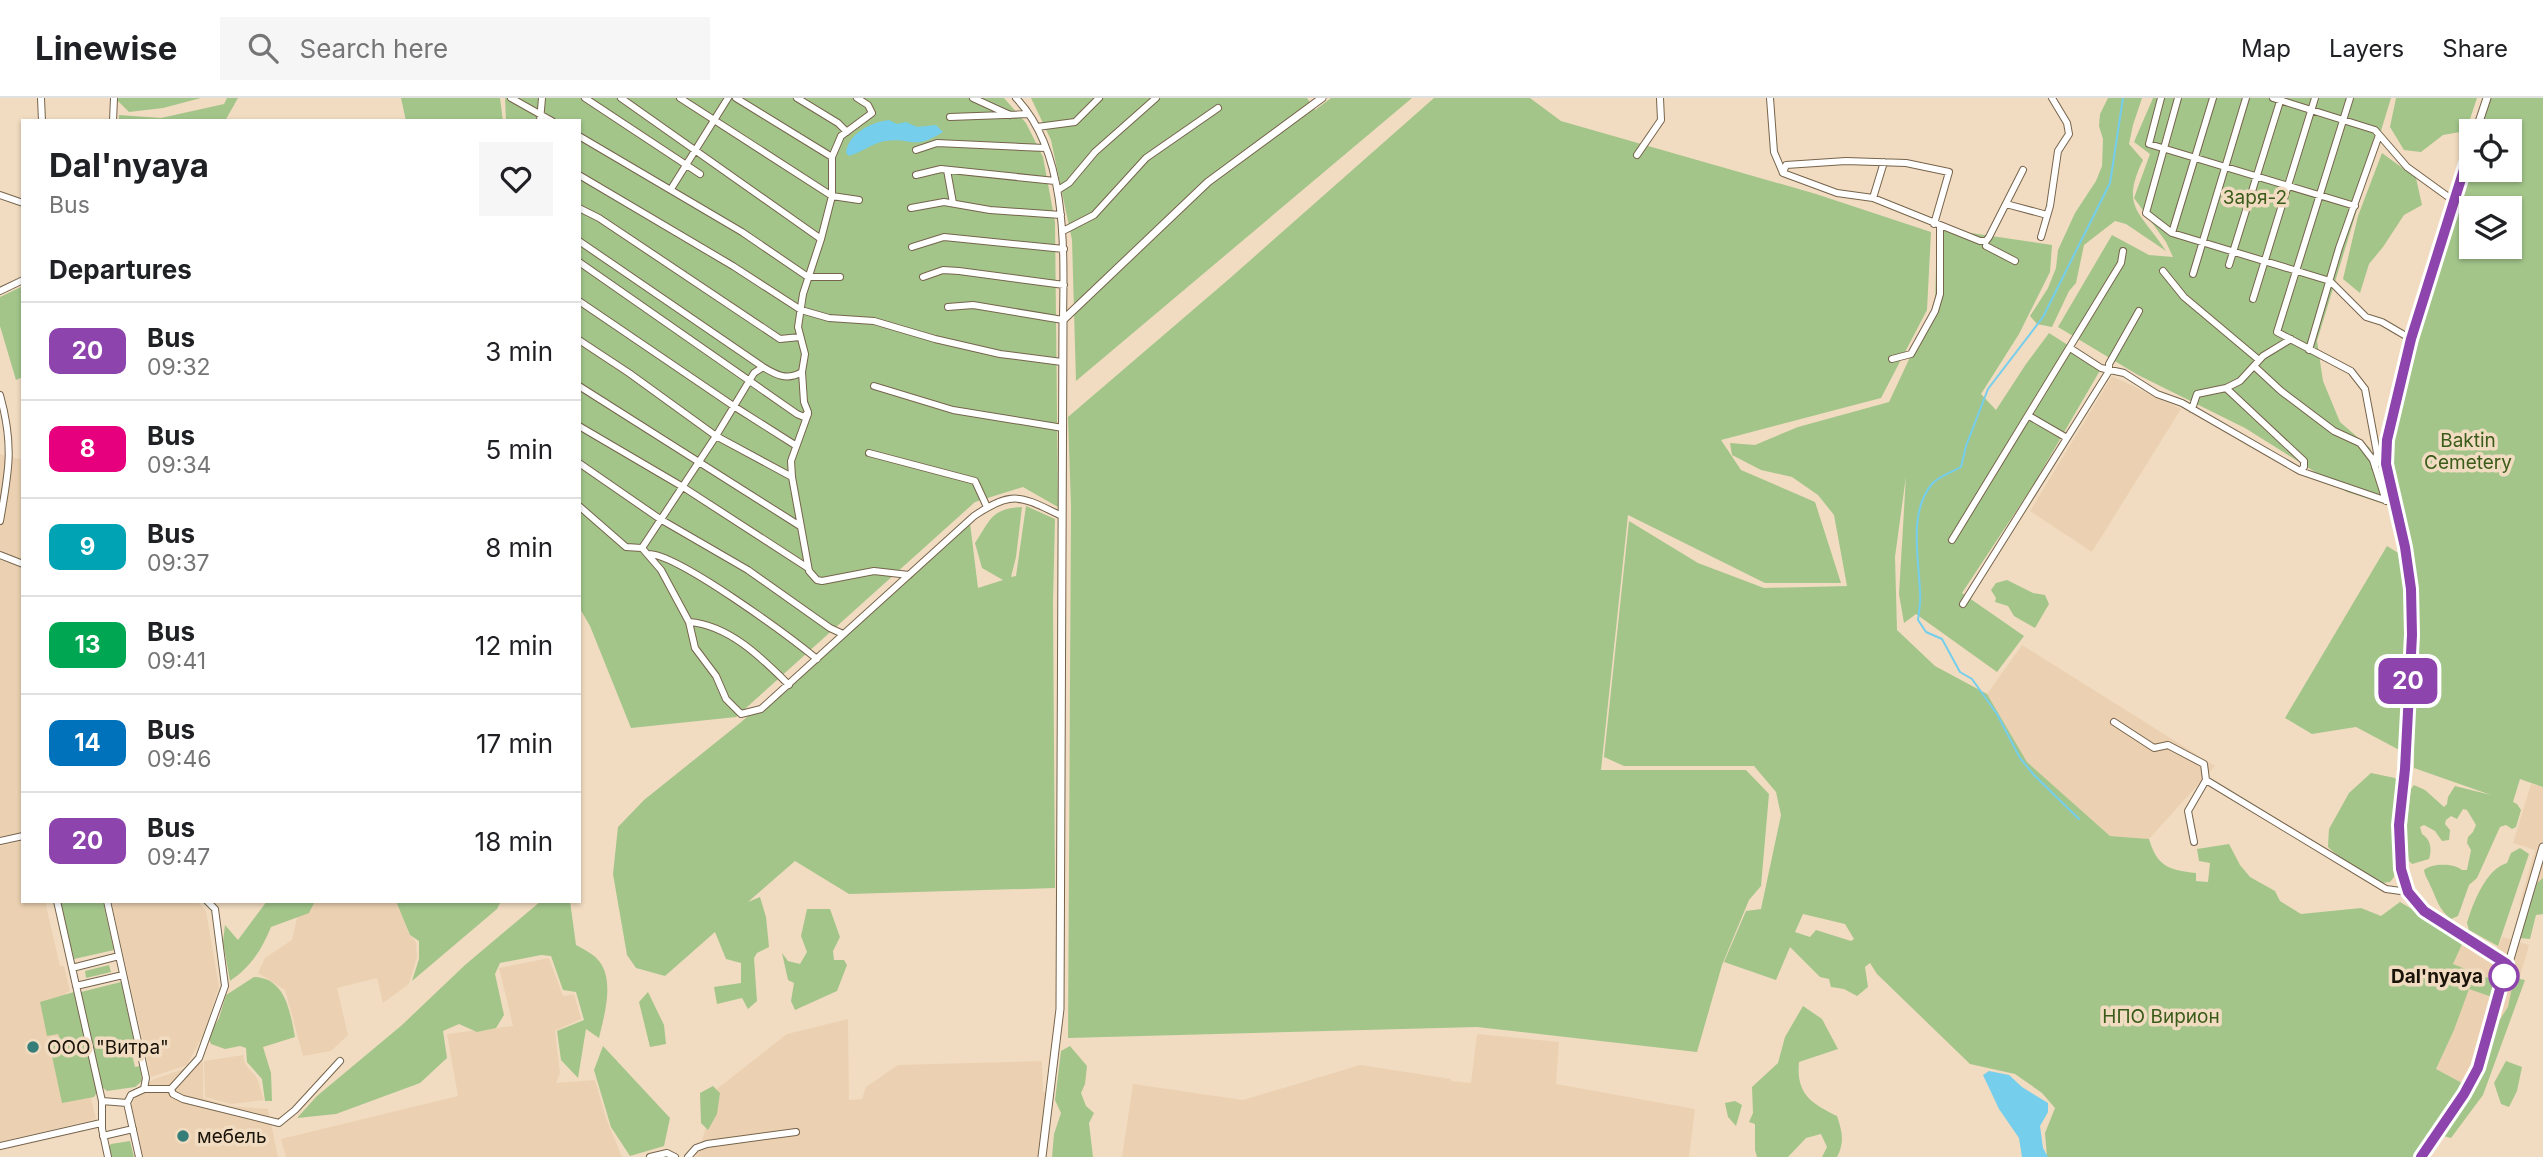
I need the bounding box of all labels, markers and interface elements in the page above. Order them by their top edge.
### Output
search box [220,17,710,80]
text: Linewise [35,28,178,68]
icon: search [244,29,282,67]
text: Search here [300,33,448,64]
text: Map [2241,34,2291,63]
text: Layers [2329,34,2404,63]
text: Share [2442,34,2508,63]
map controls [2459,119,2522,259]
button: locate [2459,119,2522,182]
button: heart [479,142,553,216]
text: Dal'nyaya [49,145,209,185]
park label: Заря-2 [2223,186,2287,209]
text: Bus [49,191,90,219]
button: layers [2459,196,2522,259]
text: Departures [49,254,192,285]
text: Bus [147,322,195,353]
text: 20 [72,336,103,365]
text: 3 min [485,336,553,367]
text: 09:32 [147,353,211,381]
text: Bus [147,420,195,451]
park label: Baktin Cemetery [2424,429,2512,474]
text: 8 [80,434,95,463]
text: 5 min [485,434,553,465]
text: 09:34 [147,451,211,479]
text: Bus [147,518,195,549]
text: 9 [80,532,95,561]
text: 8 min [485,532,553,563]
text: 09:37 [147,549,210,577]
text: Bus [147,616,195,647]
text: 13 [75,630,100,659]
text: 12 min [475,630,553,661]
text: 09:41 [147,647,206,675]
line badge: 20 [2376,658,2440,704]
text: 20 [2392,666,2424,695]
text: Bus [147,714,195,745]
text: 14 [74,728,101,757]
text: 17 min [476,728,553,759]
text: 09:46 [147,745,212,773]
text: Bus [147,812,195,843]
text: 20 [72,826,103,855]
text: 18 min [475,826,553,857]
text: 09:47 [147,843,210,871]
marker: Dal'nyaya [2489,961,2519,991]
place label: Dal'nyaya [2391,965,2483,988]
park label: НПО Вирион [2102,1005,2220,1028]
place label: ООО "Витра" [47,1036,169,1059]
marker: ООО "Витра" [25,1039,41,1055]
place label: мебель [197,1125,267,1148]
marker: мебель [175,1128,191,1144]

